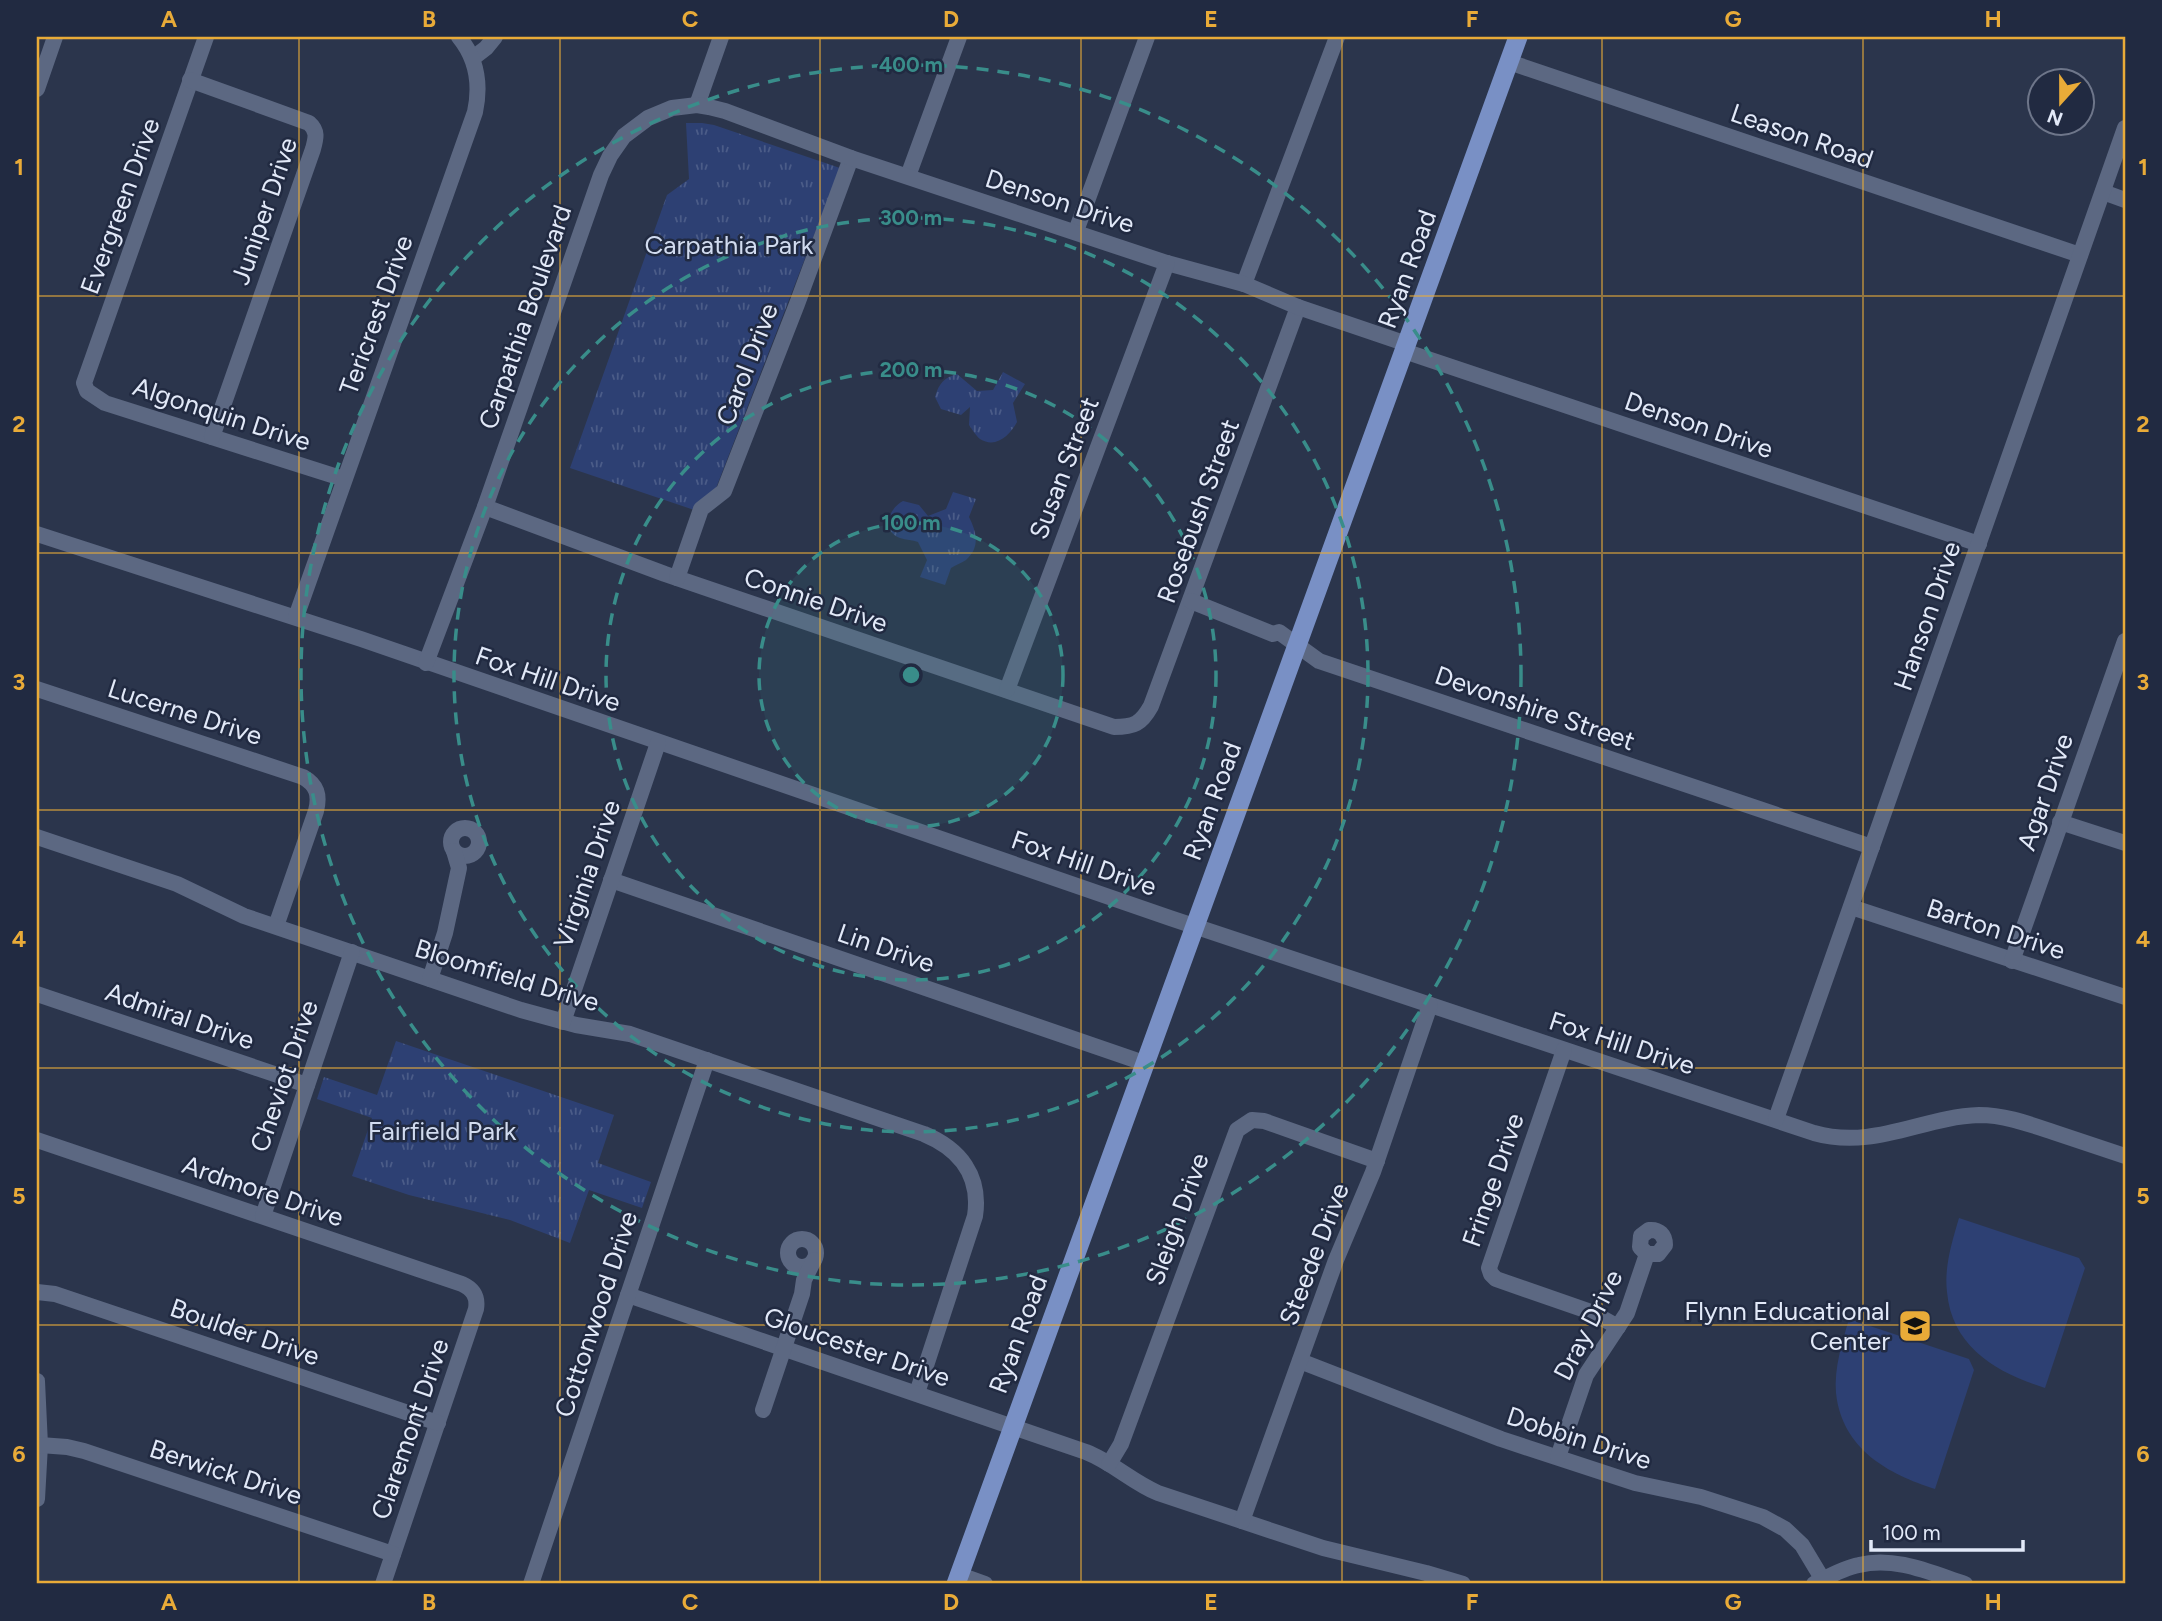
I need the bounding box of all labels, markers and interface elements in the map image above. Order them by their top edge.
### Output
text: A [161,5,178,33]
text: B [422,5,436,33]
text: C [682,5,699,33]
text: D [943,5,959,33]
text: E [1204,5,1218,33]
text: F [1466,5,1479,33]
text: G [1724,5,1742,33]
text: H [1984,5,2002,33]
text: 400 m [879,52,943,77]
north arrow [2025,66,2096,136]
street label: Leason Road [1726,97,1878,175]
text: N [2044,104,2066,131]
street label: Evergreen Drive [73,114,167,298]
street label: Juniper Drive [224,133,304,289]
text: 1 [14,153,24,181]
text: 1 [2138,153,2148,181]
street label: Denson Drive [981,162,1139,240]
street label: Carpathia Boulevard [472,201,578,433]
text: 300 m [880,205,942,230]
street label: Ryan Road [1371,205,1443,333]
park label: Carpathia Park [645,229,814,261]
street label: Tericrest Drive [332,231,420,399]
street label: Carol Drive [709,298,785,430]
text: 200 m [880,357,942,382]
street label: Algonquin Drive [129,370,315,458]
street label: Denson Drive [1621,385,1777,465]
street label: Susan Street [1022,392,1106,544]
text: 2 [12,410,26,438]
text: 2 [2136,410,2150,438]
street label: Rosebush Street [1150,415,1246,607]
text: 100 m [881,510,941,535]
street label: Hanson Drive [1887,537,1967,695]
street label: Connie Drive [740,561,892,639]
street label: Fox Hill Drive [471,639,625,719]
street label: Devonshire Street [1431,659,1639,757]
centre of rings [899,663,923,687]
text: 3 [13,668,25,696]
text: 3 [2137,668,2149,696]
street label: Lucerne Drive [104,672,266,752]
street label: Agar Drive [2010,729,2080,855]
street label: Ryan Road [1176,737,1248,865]
street label: Virginia Drive [547,796,627,952]
street label: Fox Hill Drive [1007,823,1161,903]
street label: Barton Drive [1923,892,2069,966]
street label: Lin Drive [833,916,939,980]
text: 4 [12,925,26,953]
text: 4 [2136,925,2150,953]
street label: Bloomfield Drive [411,932,603,1018]
street label: Admiral Drive [101,976,259,1056]
street label: Cheviot Drive [243,996,325,1156]
street label: Fox Hill Drive [1545,1004,1699,1082]
street label: Fringe Drive [1455,1109,1531,1251]
park label: Fairfield Park [368,1115,517,1147]
street label: Ardmore Drive [178,1148,348,1234]
street label: Sleigh Drive [1138,1149,1216,1289]
street label: Steede Drive [1272,1178,1356,1330]
text: 5 [12,1182,26,1210]
text: 5 [2136,1182,2150,1210]
street label: Cottonwood Drive [548,1207,644,1421]
street label: Dray Drive [1547,1264,1629,1386]
street label: Ryan Road [982,1270,1054,1398]
street label: Boulder Drive [166,1291,324,1373]
place label: Flynn Educational Center [1684,1295,1890,1357]
street label: Gloucester Drive [760,1300,954,1394]
school or university icon: Flynn Educational Center [1896,1307,1934,1345]
street label: Claremont Drive [364,1335,456,1523]
street label: Dobbin Drive [1502,1400,1656,1476]
street label: Berwick Drive [146,1432,306,1512]
text: 6 [12,1440,26,1468]
text: 6 [2136,1440,2150,1468]
scale bar [1871,1509,2024,1553]
text: 100 m [1882,1520,1941,1545]
text: A [161,1588,178,1616]
text: B [422,1588,436,1616]
text: C [682,1588,699,1616]
text: D [943,1588,959,1616]
text: E [1204,1588,1218,1616]
text: F [1466,1588,1479,1616]
text: G [1724,1588,1742,1616]
text: H [1984,1588,2002,1616]

